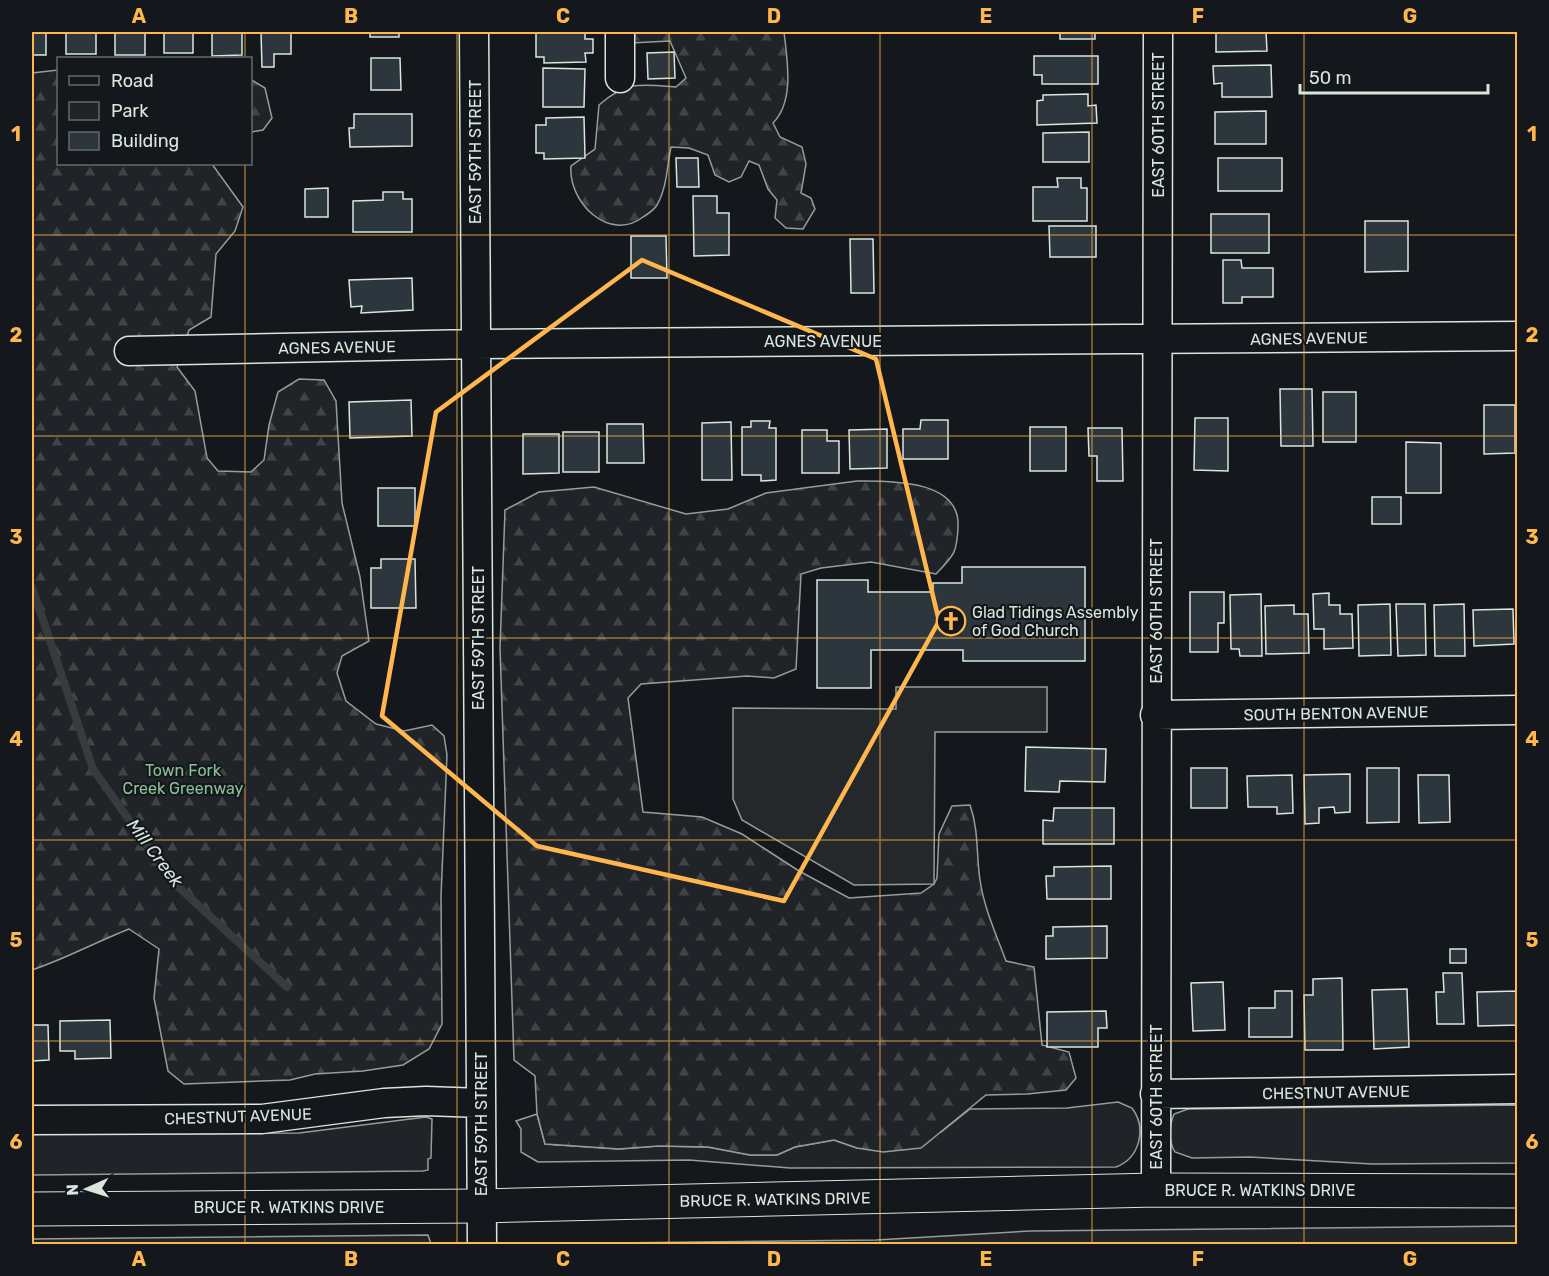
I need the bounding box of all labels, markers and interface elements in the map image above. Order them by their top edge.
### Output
text: A [132,4,147,28]
text: B [344,4,358,28]
text: C [556,4,570,28]
text: D [767,4,781,28]
text: E [980,4,992,28]
text: F [1192,4,1204,28]
text: G [1403,4,1417,28]
street label: EAST 60TH STREET [1149,52,1168,198]
legend [57,57,252,165]
scale bar [1300,57,1488,95]
text: 50 m [1309,67,1352,89]
text: Road [111,70,154,92]
street label: EAST 59TH STREET [466,80,485,224]
text: Park [111,100,149,122]
text: 1 [11,122,21,146]
text: 1 [1527,122,1537,146]
text: Building [111,130,179,152]
text: 2 [10,323,23,347]
text: 2 [1526,323,1539,347]
street label: AGNES AVENUE [1250,328,1368,349]
street label: AGNES AVENUE [764,332,882,351]
street label: AGNES AVENUE [278,337,396,358]
text: 3 [9,525,23,549]
text: 3 [1525,525,1539,549]
street label: EAST 60TH STREET [1147,538,1166,684]
street label: EAST 59TH STREET [469,566,488,710]
place label: Glad Tidings Assembly of God Church [972,603,1139,640]
church icon: Glad Tidings Assembly of God Church [935,605,967,637]
street label: SOUTH BENTON AVENUE [1243,702,1429,725]
text: 4 [9,727,23,751]
text: 4 [1525,727,1539,751]
park label: Town Fork Creek Greenway [123,761,244,798]
water label: Mill Creek [122,814,188,892]
text: 5 [10,928,23,952]
text: 5 [1526,928,1539,952]
street label: EAST 60TH STREET [1147,1024,1166,1170]
street label: EAST 59TH STREET [472,1052,491,1196]
street label: CHESTNUT AVENUE [1262,1082,1410,1103]
street label: CHESTNUT AVENUE [164,1104,312,1129]
text: 6 [9,1130,23,1154]
text: 6 [1525,1130,1539,1154]
north arrow [57,1159,117,1219]
street label: BRUCE R. WATKINS DRIVE [1164,1181,1356,1200]
text: N [63,1184,82,1196]
street label: BRUCE R. WATKINS DRIVE [679,1188,871,1211]
street label: BRUCE R. WATKINS DRIVE [193,1198,385,1217]
text: A [132,1247,147,1271]
text: B [344,1247,358,1271]
text: C [556,1247,570,1271]
text: D [767,1247,781,1271]
text: E [980,1247,992,1271]
text: F [1192,1247,1204,1271]
text: G [1403,1247,1417,1271]

